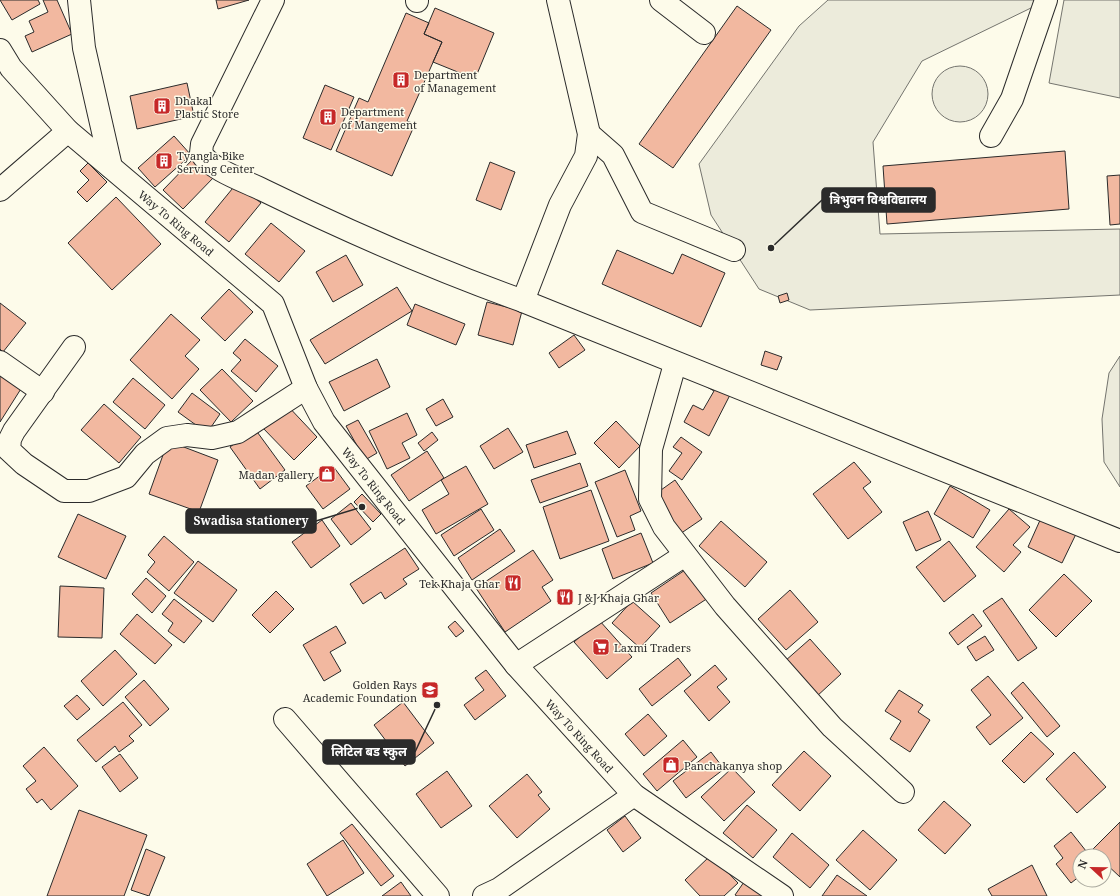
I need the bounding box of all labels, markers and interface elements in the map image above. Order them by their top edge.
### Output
place label: Department of Management [414,67,496,95]
building icon: Department of Management [391,70,411,90]
place label: Dhakal Plastic Store [175,93,239,121]
building icon: Dhakal Plastic Store [152,96,172,116]
place label: Department of Mangement [341,104,417,132]
building icon: Department of Mangement [318,107,338,127]
place label: Tyangla Bike Serving Center [177,148,255,176]
building icon: Tyangla Bike Serving Center [154,151,174,171]
street label: Way To Ring Road [136,186,218,259]
callout: त्रिभुवन विश्वविद्यालय [822,188,935,212]
text: त्रिभुवन विश्वविद्यालय [829,191,927,209]
street label: Way To Ring Road [339,444,410,527]
shop icon: Madan gallery [317,464,337,484]
place label: Madan gallery [238,467,315,482]
callout: Swadisa stationery [186,509,316,533]
text: Swadisa stationery [194,512,308,529]
restaurant icon: Tek Khaja Ghar [503,573,523,593]
place label: Tek Khaja Ghar [419,576,501,591]
restaurant icon: J &J Khaja Ghar [555,587,575,607]
place label: J &J Khaja Ghar [577,590,660,605]
supermarket icon: Laxmi Traders [591,637,611,657]
place label: Laxmi Traders [614,640,691,655]
place label: Golden Rays Academic Foundation [303,677,417,705]
school or university icon: Golden Rays Academic Foundation [420,680,440,700]
street label: Way To Ring Road [543,696,617,776]
callout: लिटिल बड स्कुल [323,740,415,764]
text: लिटिल बड स्कुल [331,743,408,761]
shop icon: Panchakanya shop [661,755,681,775]
place label: Panchakanya shop [684,758,783,773]
north arrow [1072,848,1112,888]
text: N [1074,857,1091,871]

